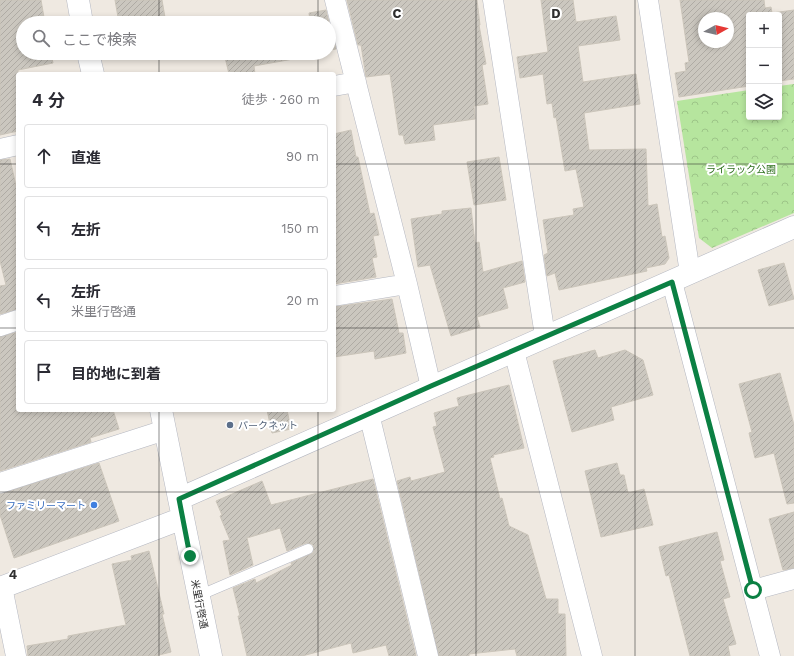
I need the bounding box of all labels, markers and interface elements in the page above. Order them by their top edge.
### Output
text: C [393,6,402,21]
text: D [551,6,561,21]
north arrow [698,12,734,48]
map controls [746,12,782,120]
button: + [746,12,782,48]
search box [16,16,336,60]
icon: search [30,27,52,49]
text: ここで検索 [62,31,137,49]
button: − [746,48,782,84]
button: layers [746,84,782,120]
text: 4 分 [32,90,65,110]
text: 徒歩 · 260 m [242,92,320,107]
icon: ahead [33,145,55,167]
text: 直進 [71,149,101,167]
text: 90 m [286,149,319,164]
park label: ライラック公園 [706,164,776,175]
icon: left [33,217,55,239]
text: 左折 [71,221,101,239]
text: 150 m [281,221,319,236]
text: 左折 [71,283,101,301]
icon: left [33,289,55,311]
text: 20 m [287,293,319,308]
text: 米里行啓通 [71,304,136,319]
icon: arrive [33,361,55,383]
text: 目的地に到着 [71,365,161,383]
marker: パークネット [225,420,235,430]
place label: パークネット [238,420,298,431]
place label: ファミリーマート [6,500,86,511]
marker: ファミリーマート [89,500,99,510]
route end [181,547,199,565]
text: 4 [9,567,18,582]
street label: 米里行啓通 [189,579,210,630]
route start [744,581,762,599]

